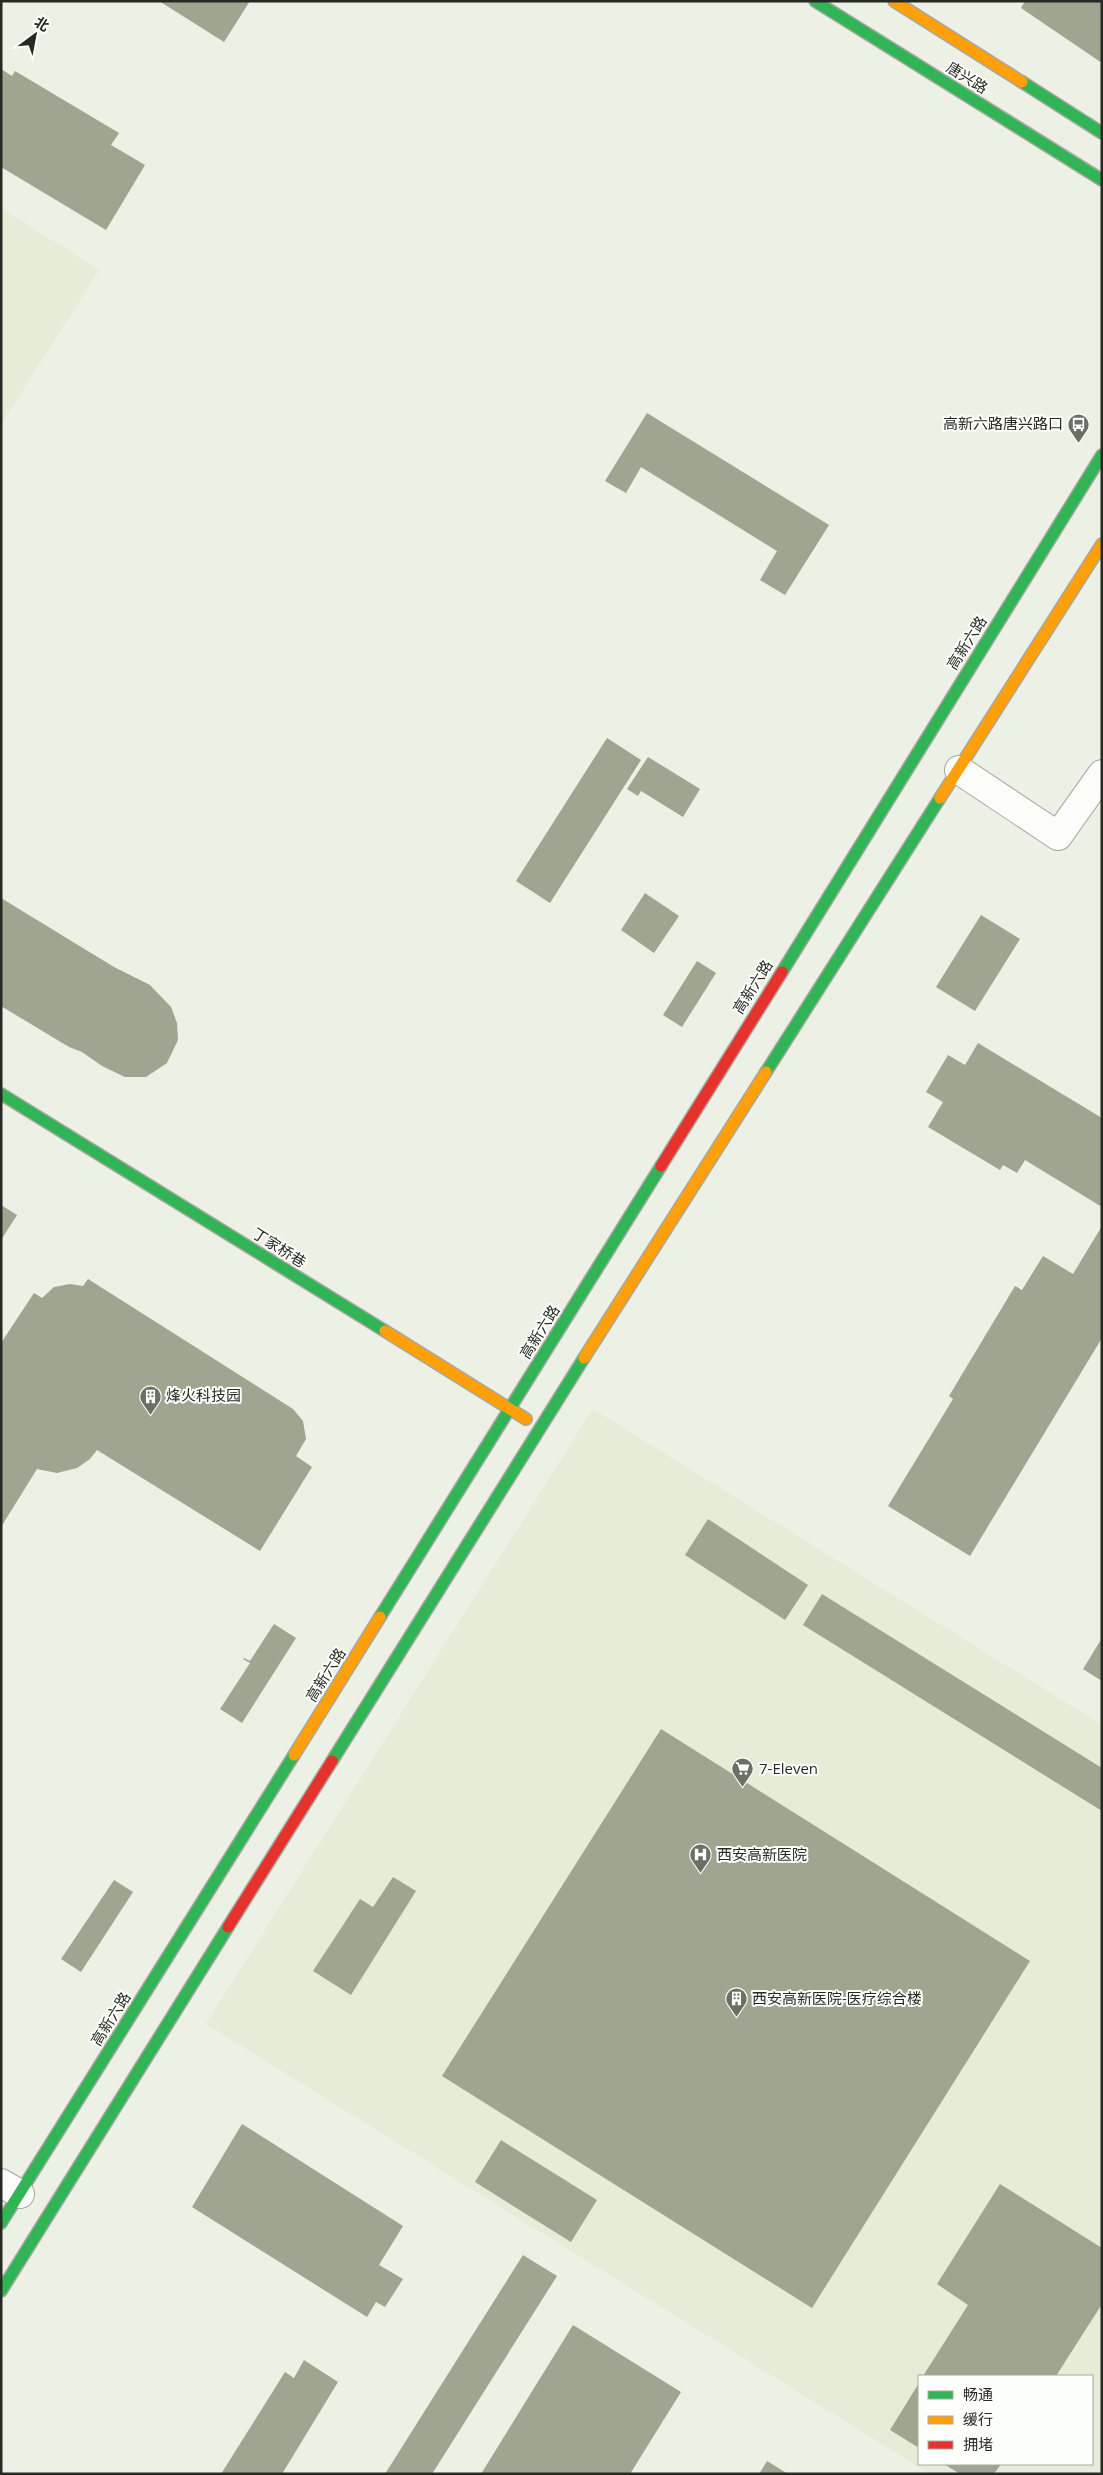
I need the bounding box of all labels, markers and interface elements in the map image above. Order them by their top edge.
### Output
north arrow [10,10,60,60]
text: 北 [31,12,53,35]
street label: 唐兴路 [943,57,992,98]
bus stop icon: 高新六路唐兴路口 [1067,412,1091,443]
place label: 高新六路唐兴路口 [943,413,1063,433]
street label: 高新六路 [942,612,991,673]
street label: 高新六路 [728,956,777,1017]
street label: 丁家桥巷 [249,1223,310,1272]
street label: 高新六路 [515,1301,564,1362]
building icon: 烽火科技园 [138,1384,162,1415]
place label: 烽火科技园 [166,1385,241,1405]
street label: 高新六路 [301,1644,350,1705]
supermarket icon: 7-Eleven [731,1757,755,1788]
place label: 7-Eleven [759,1758,818,1778]
hospital icon: 西安高新医院 [689,1843,713,1874]
place label: 西安高新医院 [717,1844,807,1864]
building icon: 西安高新医院-医疗综合楼 [724,1987,748,2018]
street label: 高新六路 [86,1988,135,2049]
place label: 西安高新医院-医疗综合楼 [752,1988,922,2008]
legend [918,2375,1093,2465]
text: 畅通 [963,2384,993,2404]
text: 缓行 [963,2409,993,2429]
text: 拥堵 [963,2434,993,2454]

